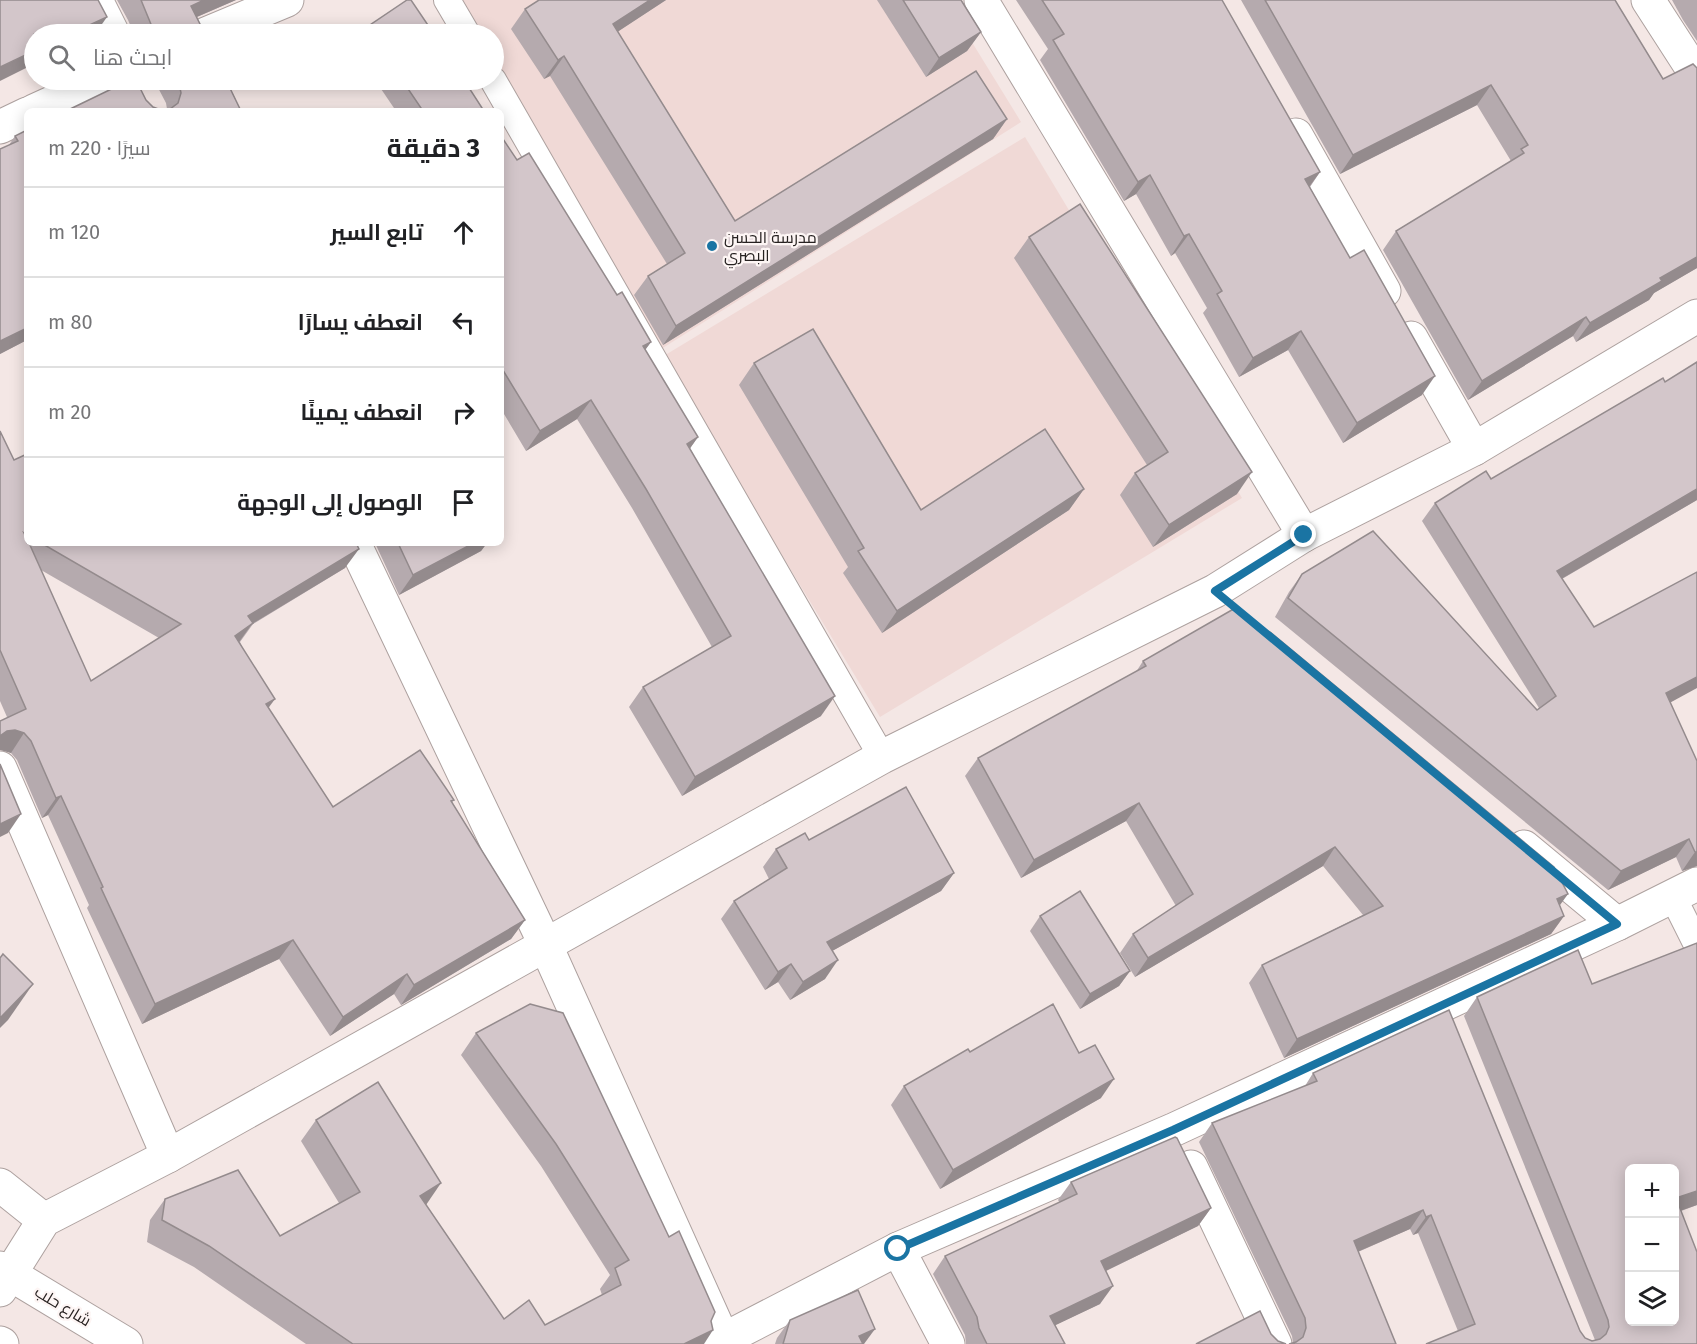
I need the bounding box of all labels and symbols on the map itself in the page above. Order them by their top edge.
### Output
place label: مدرسة الحسن البصري [724,228,817,269]
marker: مدرسة الحسن البصري [705,239,719,253]
route end [1290,521,1316,547]
route start [884,1235,910,1261]
street label: شارع حلب [30,1282,95,1332]

